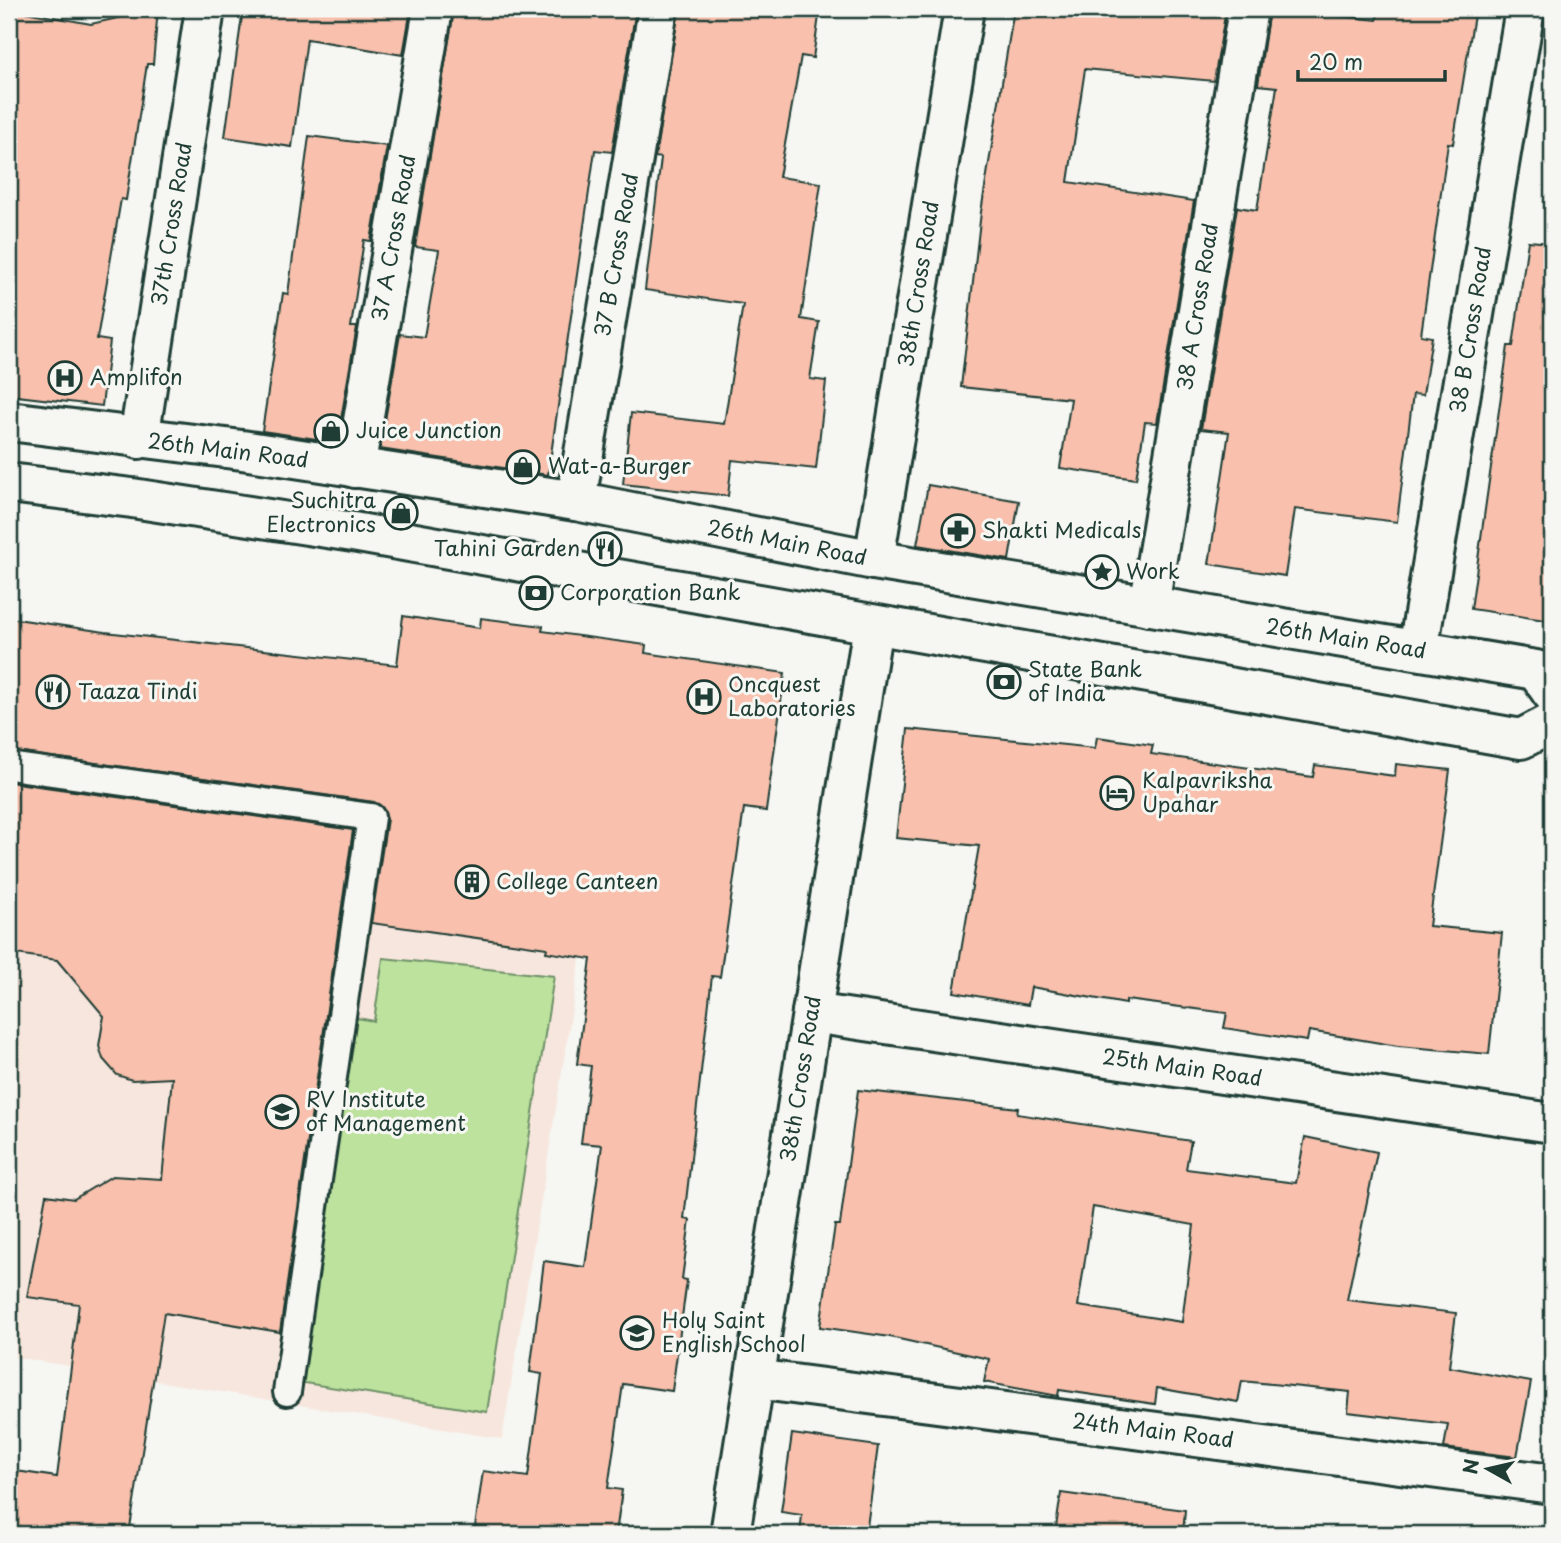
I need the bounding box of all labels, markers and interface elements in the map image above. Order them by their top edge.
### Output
scale bar [1298,38,1446,82]
text: 20 m [1309,45,1363,77]
street label: 37th Cross Road [141,140,199,308]
street label: 37 A Cross Road [362,152,422,324]
street label: 37 B Cross Road [585,170,645,339]
street label: 38th Cross Road [888,198,946,369]
street label: 38 A Cross Road [1167,221,1225,393]
street label: 38 B Cross Road [1440,244,1498,415]
hospital icon: Amplifon [46,359,84,397]
place label: Amplifon [90,360,183,392]
shop icon: Juice Junction [312,412,350,450]
place label: Juice Junction [356,413,502,445]
street label: 26th Main Road [146,423,310,475]
shop icon: Wat-a-Burger [504,448,542,486]
place label: Wat-a-Burger [548,449,691,481]
place label: Suchitra Electronics [267,483,376,539]
shop icon: Suchitra Electronics [382,494,420,532]
street label: 26th Main Road [705,510,870,572]
pharmacy icon: Shakti Medicals [939,512,977,550]
place label: Shakti Medicals [982,513,1141,545]
restaurant icon: Tahini Garden [586,530,624,568]
place label: Tahini Garden [434,531,580,563]
place icon: Work [1083,553,1121,591]
place label: Work [1126,554,1180,586]
bank icon: Corporation Bank [517,574,555,612]
place label: Corporation Bank [560,575,741,607]
street label: 26th Main Road [1264,609,1429,665]
place label: State Bank of India [1028,652,1142,708]
bank icon: State Bank of India [985,663,1023,701]
place label: Oncquest Laboratories [728,667,855,723]
restaurant icon: Taaza Tindi [34,673,72,711]
place label: Taaza Tindi [78,674,197,706]
hospital icon: Oncquest Laboratories [685,678,723,716]
place label: Kalpavriksha Upahar [1142,763,1273,819]
hotel icon: Kalpavriksha Upahar [1098,774,1136,812]
building icon: College Canteen [453,863,491,901]
place label: College Canteen [496,864,658,896]
street label: 38th Cross Road [770,993,828,1164]
street label: 25th Main Road [1100,1039,1264,1093]
place label: RV Institute of Management [306,1082,466,1138]
school or university icon: RV Institute of Management [263,1093,301,1131]
place label: Holy Saint English School [662,1303,806,1359]
school or university icon: Holy Saint English School [618,1314,656,1352]
street label: 24th Main Road [1071,1403,1236,1455]
north arrow [1452,1434,1522,1504]
text: N [1455,1457,1485,1476]

